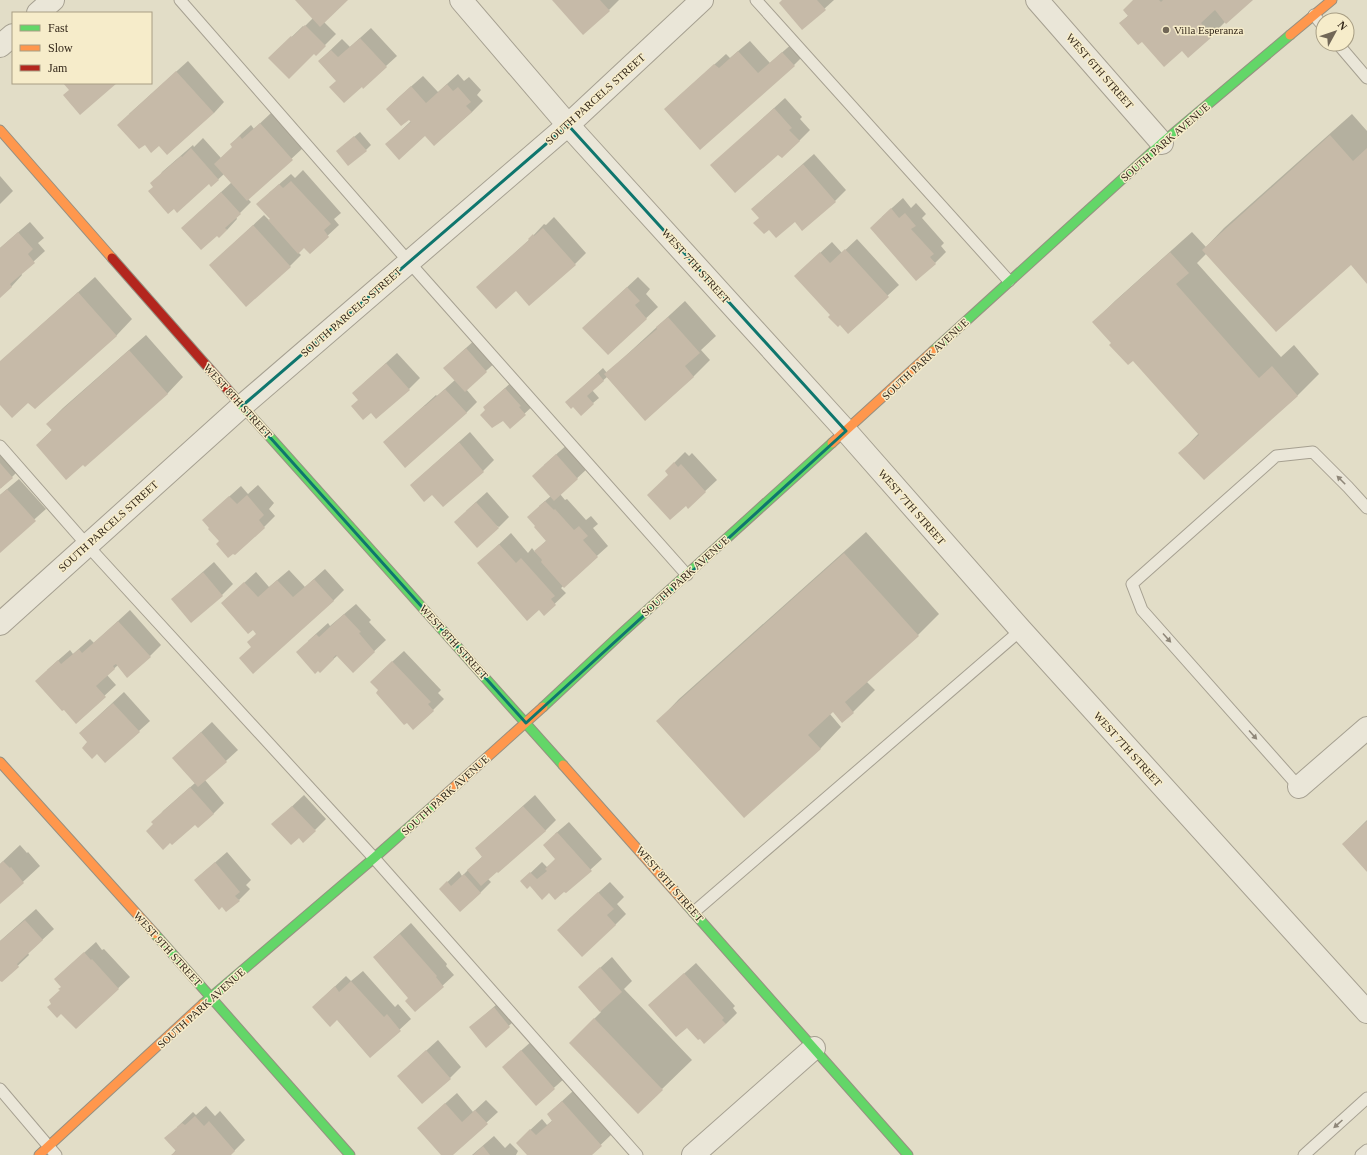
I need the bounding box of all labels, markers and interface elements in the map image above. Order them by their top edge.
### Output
legend [12,12,152,84]
north arrow [1315,12,1355,52]
text: N [1336,19,1350,33]
text: Fast [48,21,69,35]
place label: Villa Esperanza [1174,24,1243,36]
marker: Villa Esperanza [1161,25,1171,35]
street label: WEST 6TH STREET [1064,31,1136,111]
text: Slow [48,41,73,55]
street label: SOUTH PARCELS STREET [543,51,647,147]
text: Jam [48,61,68,75]
street label: SOUTH PARK AVENUE [1118,100,1212,184]
street label: WEST 7TH STREET [660,226,733,306]
street label: SOUTH PARCELS STREET [298,265,404,359]
street label: SOUTH PARK AVENUE [879,316,971,402]
street label: WEST 8TH STREET [202,361,275,441]
street label: WEST 7TH STREET [876,467,948,547]
one-way arrow [1336,475,1346,485]
street label: SOUTH PARCELS STREET [56,478,160,574]
street label: SOUTH PARK AVENUE [639,533,731,618]
street label: WEST 8TH STREET [418,602,491,682]
one-way arrow [1162,633,1171,643]
street label: WEST 7TH STREET [1092,709,1165,789]
one-way arrow [1248,730,1258,740]
street label: SOUTH PARK AVENUE [399,752,491,837]
street label: WEST 8TH STREET [634,844,706,924]
street label: WEST 9TH STREET [132,909,205,989]
street label: SOUTH PARK AVENUE [155,965,247,1050]
one-way arrow [1333,1119,1343,1129]

